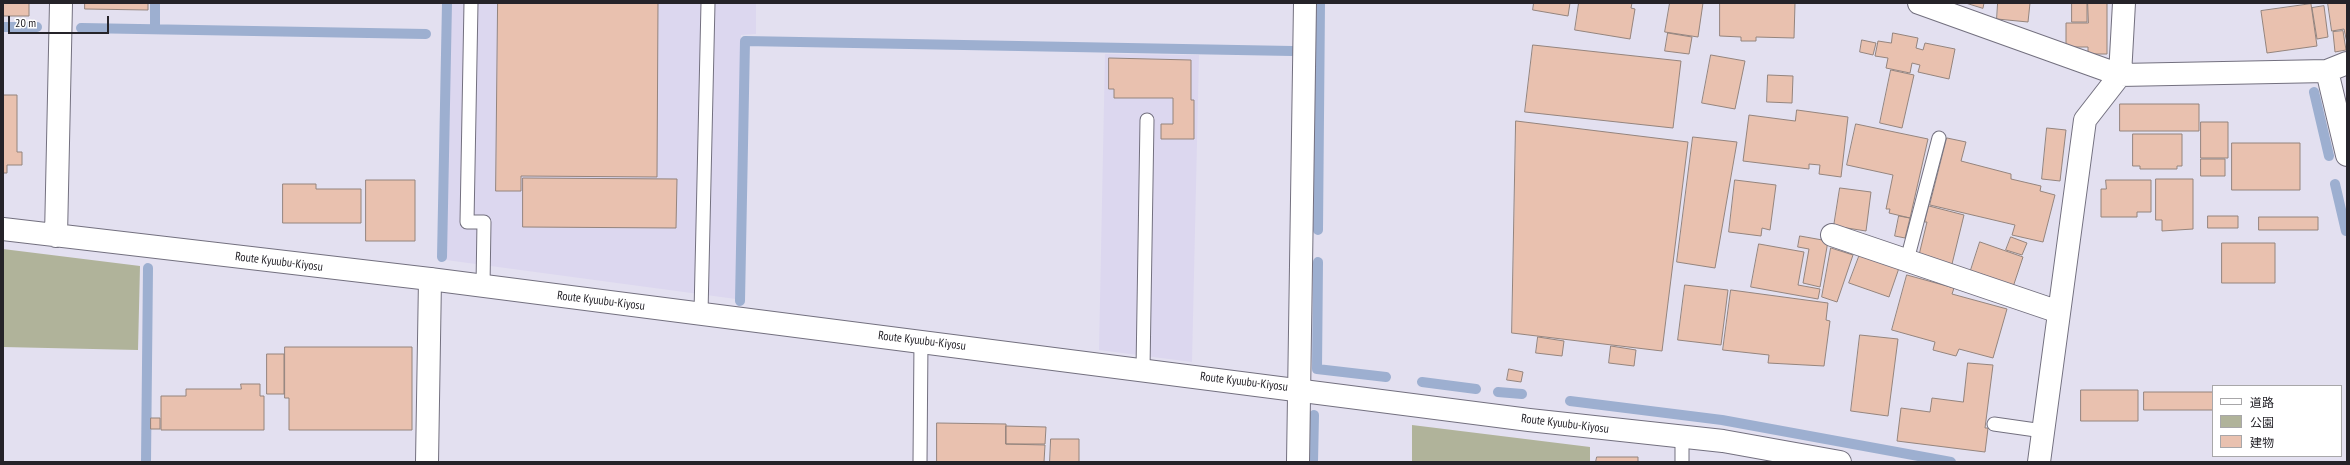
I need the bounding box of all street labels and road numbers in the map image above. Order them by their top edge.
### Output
street label: Route Kyuubu-Kiyosu [234,249,324,275]
street label: Route Kyuubu-Kiyosu [556,288,646,314]
street label: Route Kyuubu-Kiyosu [877,328,967,354]
street label: Route Kyuubu-Kiyosu [1199,369,1289,395]
street label: Route Kyuubu-Kiyosu [1520,411,1610,437]

